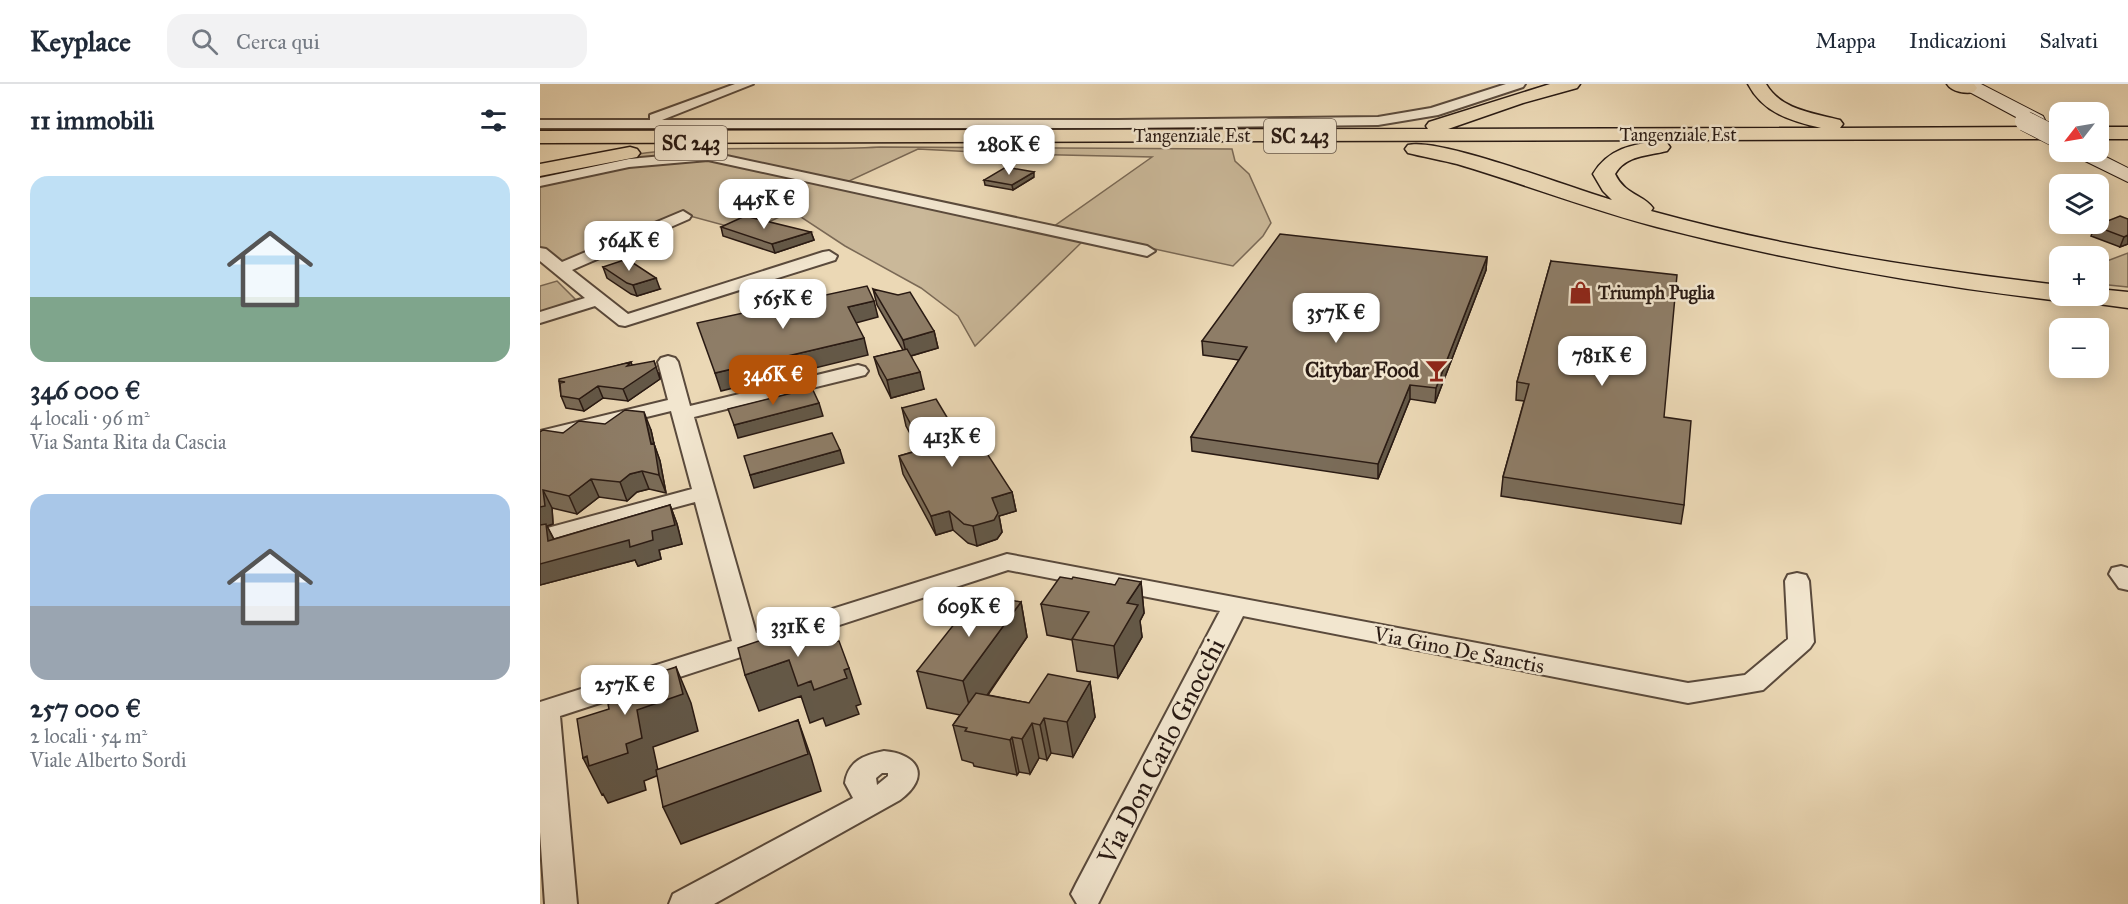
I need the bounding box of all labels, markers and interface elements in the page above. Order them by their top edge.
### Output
search box [167,14,587,68]
text: Keyplace [30,24,131,59]
icon: search [188,25,221,58]
text: Cerca qui [236,28,320,55]
text: Mappa [1816,28,1876,54]
text: Indicazioni [1909,28,2007,54]
text: Salvati [2040,28,2098,54]
north arrow [2049,102,2109,162]
map controls [2049,102,2109,378]
text: 11 immobili [30,104,154,136]
icon: filters [477,104,510,137]
road number: SC 243 [1264,119,1336,153]
street label: Tangenziale Est [1619,124,1737,147]
pin: 280K € [960,125,1058,176]
street label: Tangenziale Est [1133,125,1251,148]
road number: SC 243 [655,126,727,160]
text: 280K € [978,132,1040,156]
button: layers [2049,174,2109,234]
pin: 445K € [715,179,813,230]
text: 445K € [733,186,795,210]
icon: home [216,215,324,323]
pin: 564K € [580,221,678,272]
text: 564K € [598,228,660,252]
button: + [2049,246,2109,306]
pin: 565K € [734,279,832,330]
shop icon: Triumph Puglia [1567,280,1593,306]
place label: Triumph Puglia [1597,282,1715,305]
text: 565K € [753,286,813,310]
pin: 357K € [1287,293,1385,344]
text: 357K € [1307,300,1365,324]
button: − [2049,318,2109,378]
pin: 781K € [1553,336,1651,387]
text: 781K € [1572,343,1632,367]
pin: 346K € [724,355,822,406]
place label: Citybar Food [1305,357,1419,383]
bar icon: Citybar Food [1424,357,1450,383]
text: 346K € [743,362,803,386]
text: 346 000 € [30,374,141,406]
text: 4 locali · 96 m² [30,406,150,430]
pin: 413K € [903,417,1001,468]
text: 413K € [923,424,981,448]
text: Via Santa Rita da Cascia [30,430,227,454]
icon: home [216,533,324,641]
pin: 609K € [920,587,1018,638]
text: 609K € [937,594,1001,618]
pin: 331K € [749,607,847,658]
text: 331K € [771,614,825,638]
street label: Via Gino De Sanctis [1370,621,1547,679]
street label: Via Don Carlo Gnocchi [1090,633,1232,870]
pin: 257K € [576,665,674,716]
text: 257K € [595,672,655,696]
text: 257 000 € [30,692,141,724]
text: 2 locali · 54 m² [30,724,147,748]
text: Viale Alberto Sordi [30,748,186,772]

